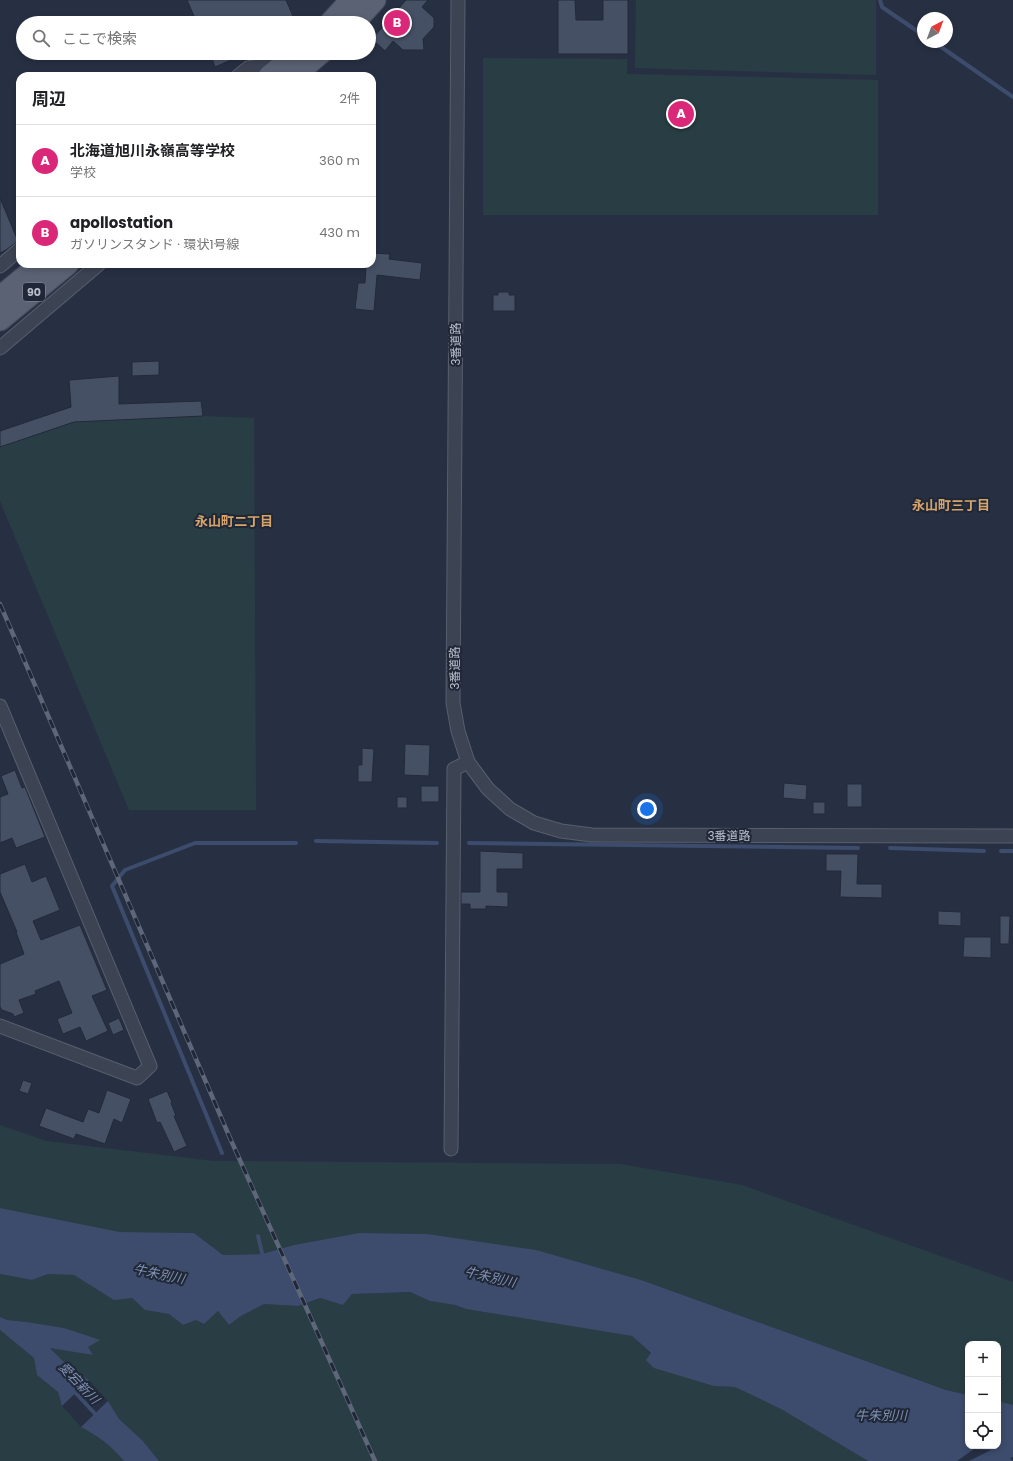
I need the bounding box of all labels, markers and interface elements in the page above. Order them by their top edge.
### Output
pin: B [384,8,410,38]
north arrow [917,12,953,48]
search box [16,16,376,60]
icon: search [30,27,52,49]
text: ここで検索 [62,28,137,49]
text: 周辺 [32,87,66,111]
text: 2件 [340,89,360,108]
pin: A [668,99,694,129]
text: 北海道旭川永嶺高等学校 [70,140,235,161]
text: A [40,151,50,170]
text: 360 m [319,151,360,170]
text: 学校 [70,163,96,182]
text: apollostation [70,212,173,233]
text: B [41,223,49,242]
text: 430 m [319,223,360,242]
text: ガソリンスタンド · 環状1号線 [70,235,240,254]
road number: 90 [23,283,45,301]
street label: 3番道路 [447,322,464,366]
district label: 永山町三丁目 [912,496,990,515]
district label: 永山町二丁目 [195,512,273,531]
street label: 3番道路 [446,646,463,690]
your location [637,799,657,819]
street label: 3番道路 [707,827,751,844]
water label: 牛朱別川 [132,1259,188,1289]
water label: 牛朱別川 [463,1262,519,1293]
map controls [965,1341,1001,1449]
button: + [965,1341,1001,1377]
water label: 愛宕新川 [54,1358,105,1410]
button: − [965,1377,1001,1413]
water label: 牛朱別川 [855,1406,909,1425]
button: locate [965,1413,1001,1449]

